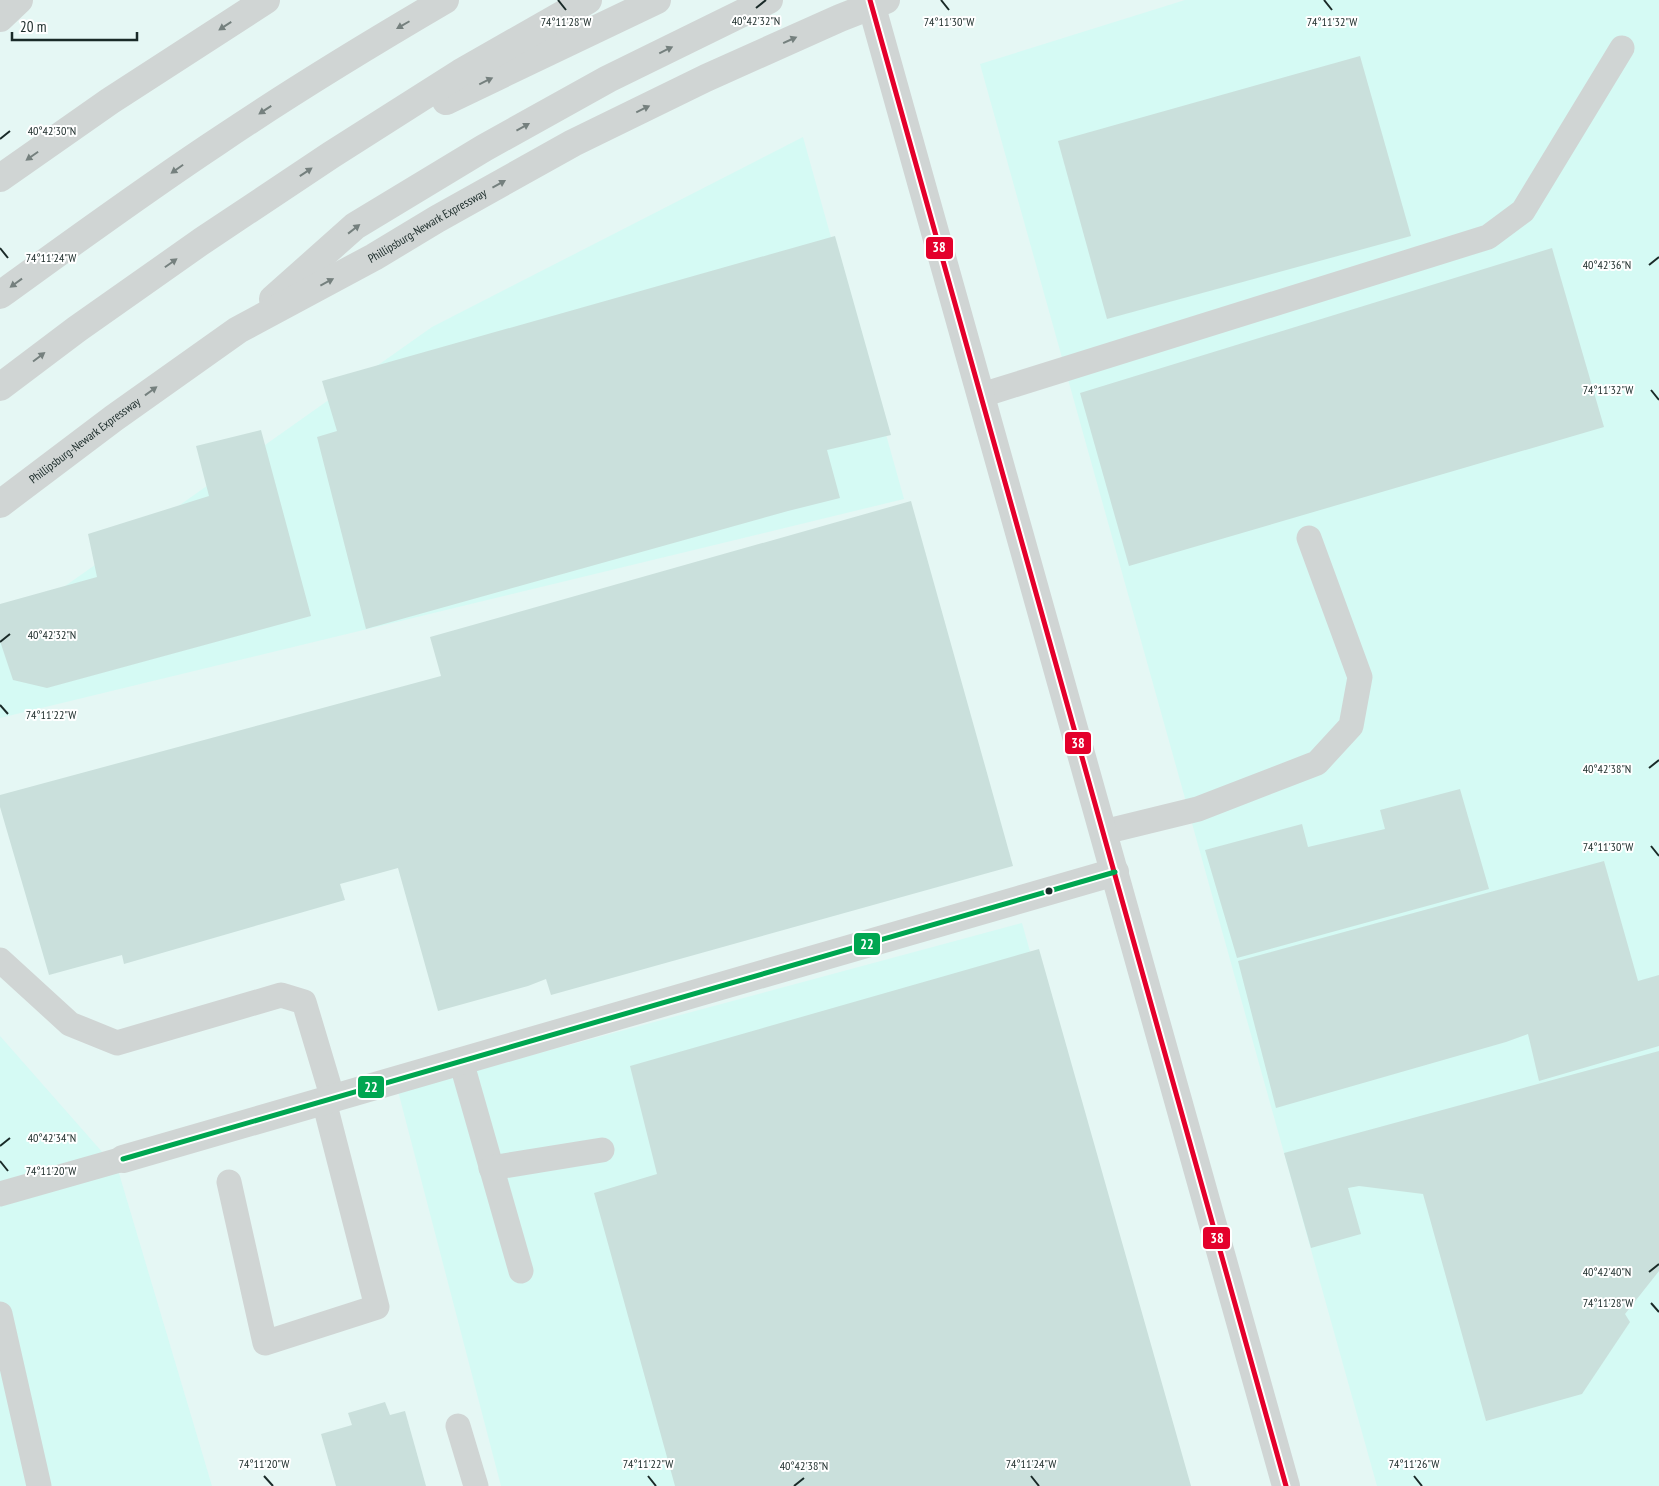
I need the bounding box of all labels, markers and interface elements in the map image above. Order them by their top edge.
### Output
scale bar [12,10,138,42]
text: 40°42'32"N [732,13,780,28]
text: 74°11'28"W [541,14,591,29]
text: 74°11'30"W [924,14,974,29]
text: 74°11'32"W [1307,14,1357,29]
text: 20 m [20,17,46,36]
one-way arrow [397,20,410,29]
one-way arrow [218,21,231,31]
one-way arrow [783,36,797,44]
one-way arrow [659,46,673,54]
one-way arrow [479,77,493,85]
one-way arrow [636,105,650,113]
one-way arrow [259,106,272,115]
one-way arrow [516,122,529,131]
text: 40°42'30"N [28,123,76,138]
one-way arrow [25,151,39,161]
one-way arrow [171,164,184,174]
one-way arrow [299,167,313,177]
one-way arrow [491,180,506,188]
street label: Phillipsburg-Newark Expressway [365,185,489,266]
one-way arrow [347,223,360,234]
line badge: 38 [925,236,954,260]
text: 38 [932,238,946,256]
text: 74°11'24"W [26,250,76,265]
text: 40°42'36"N [1583,257,1631,272]
one-way arrow [164,258,178,268]
one-way arrow [9,278,23,288]
one-way arrow [320,278,335,286]
one-way arrow [32,352,45,363]
text: 74°11'32"W [1583,382,1633,397]
one-way arrow [144,386,158,396]
street label: Phillipsburg-Newark Expressway [26,393,143,486]
text: 40°42'32"N [28,627,76,642]
text: 74°11'22"W [26,707,76,722]
line badge: 38 [1064,731,1092,755]
text: 38 [1071,734,1085,752]
text: 40°42'38"N [1583,761,1631,776]
text: 74°11'30"W [1583,839,1633,854]
unlabelled marker [1044,886,1054,896]
line badge: 22 [853,932,881,956]
text: 22 [860,935,874,953]
line badge: 22 [357,1075,385,1099]
text: 22 [364,1078,378,1096]
text: 40°42'34"N [28,1130,76,1145]
text: 74°11'20"W [26,1163,76,1178]
line badge: 38 [1202,1226,1231,1250]
text: 38 [1210,1229,1224,1247]
text: 40°42'40"N [1583,1264,1631,1279]
text: 74°11'28"W [1583,1295,1633,1310]
text: 74°11'20"W [239,1456,289,1471]
text: 74°11'22"W [623,1456,673,1471]
text: 74°11'24"W [1006,1456,1056,1471]
text: 74°11'26"W [1389,1456,1439,1471]
text: 40°42'38"N [780,1458,828,1473]

